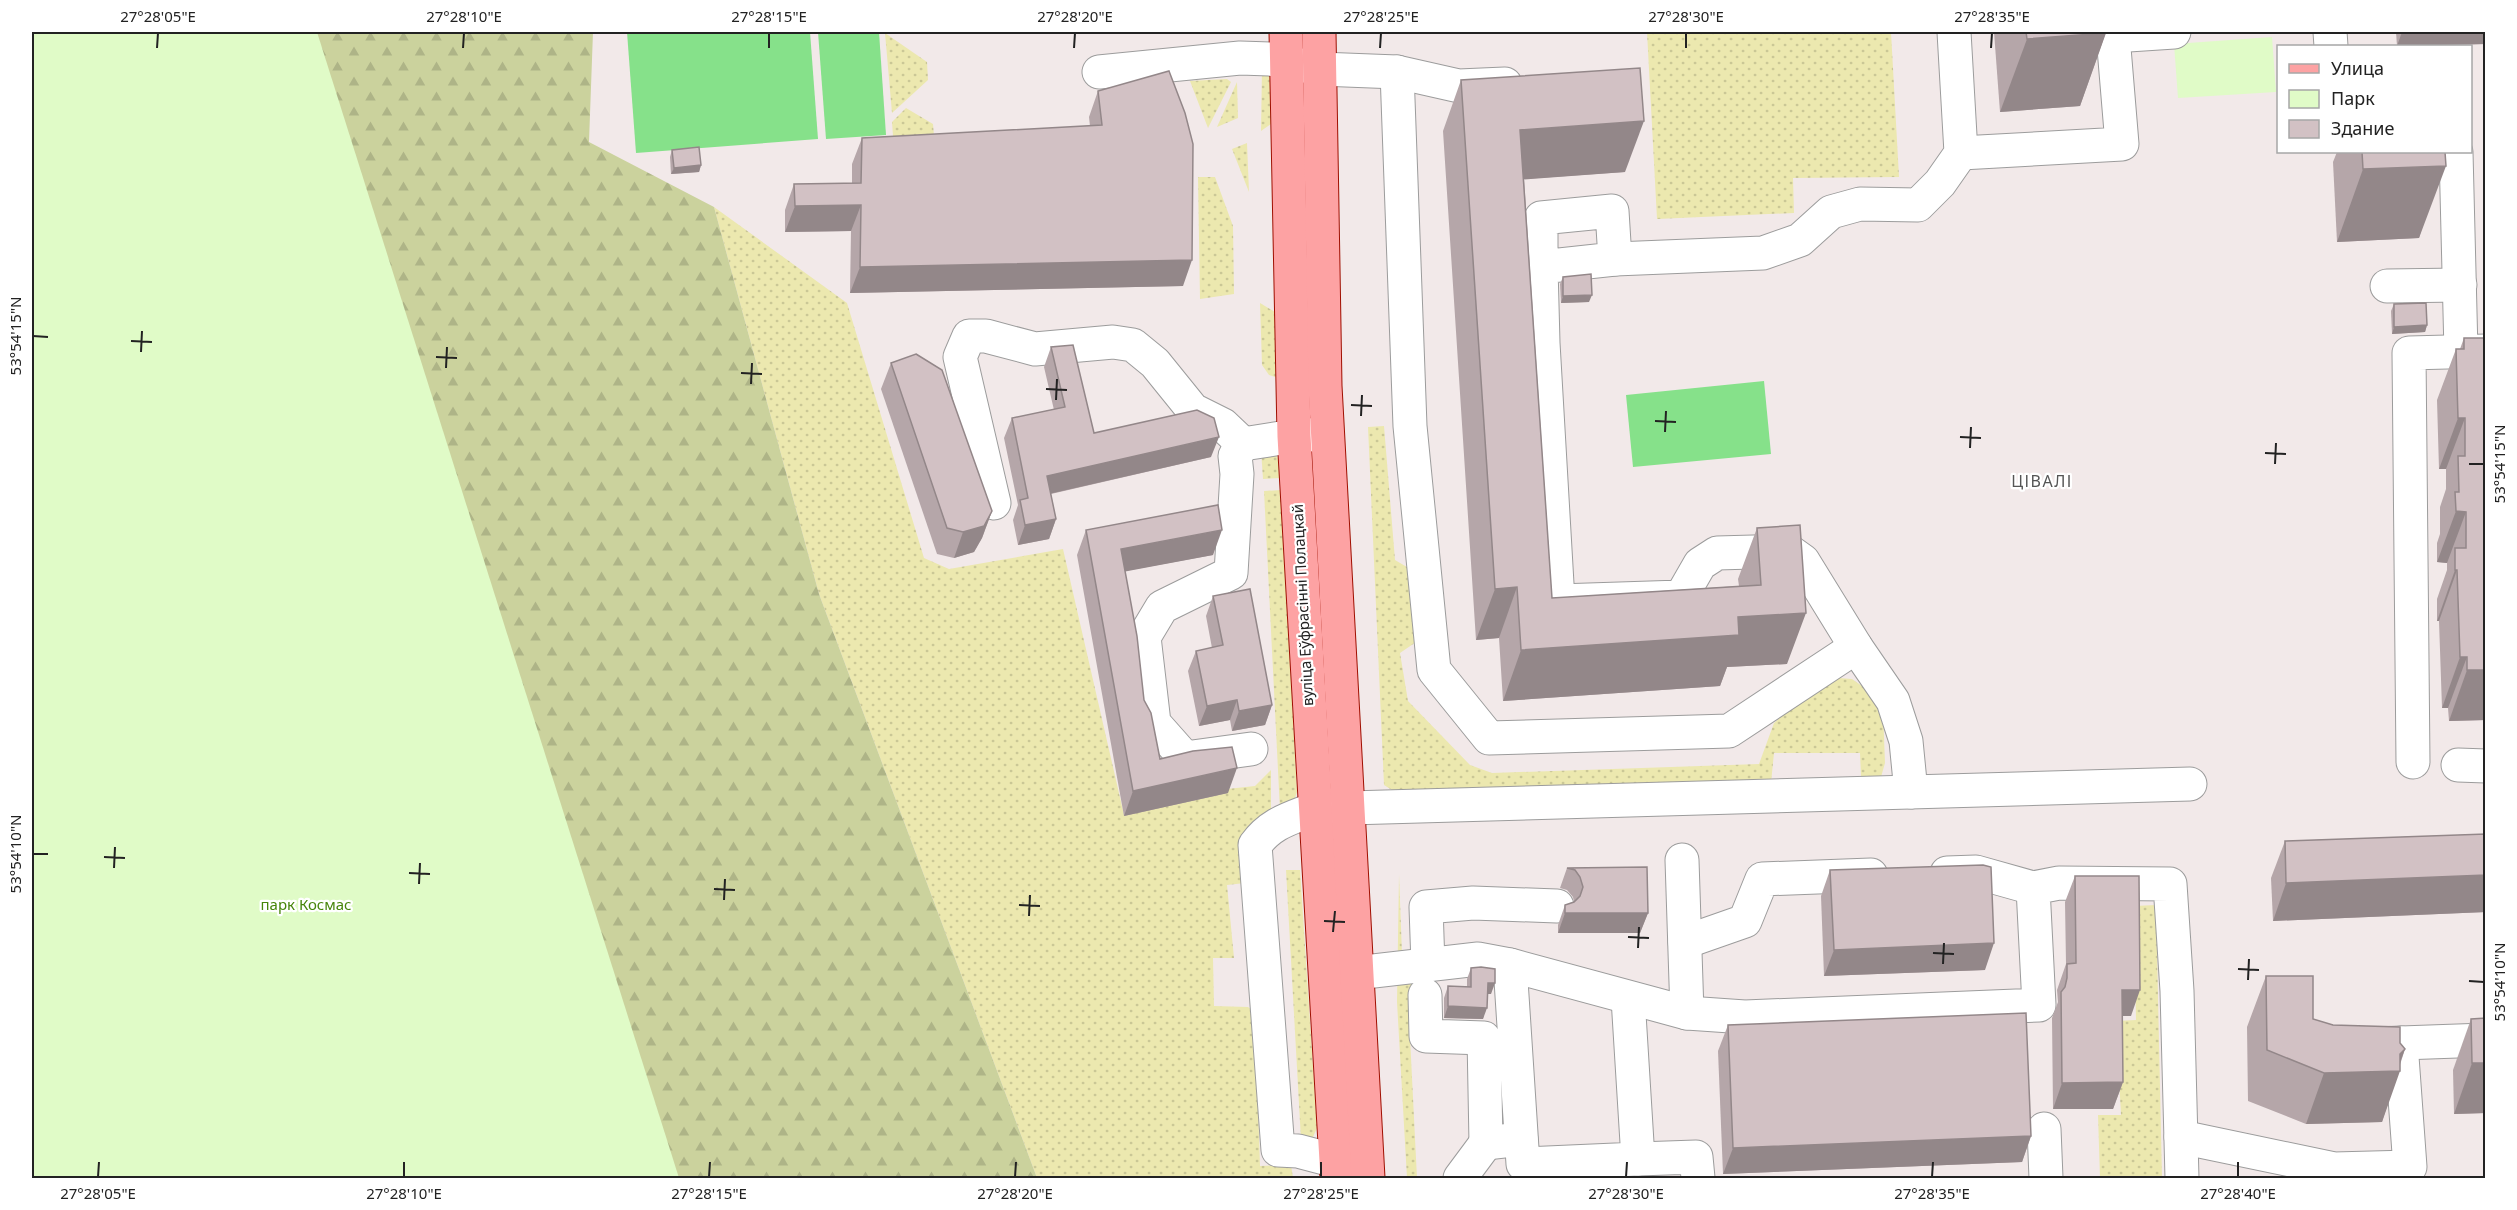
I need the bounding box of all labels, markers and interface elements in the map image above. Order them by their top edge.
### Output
text: 27°28'05"E [120,6,196,26]
text: 27°28'10"E [426,6,502,26]
text: 27°28'15"E [731,6,807,26]
text: 27°28'20"E [1037,6,1113,26]
text: 27°28'25"E [1343,6,1419,26]
text: 27°28'30"E [1648,6,1724,26]
text: 27°28'35"E [1954,6,2030,26]
legend [2277,45,2472,153]
text: Улица [2331,56,2384,80]
text: Парк [2331,86,2375,110]
text: Здание [2331,116,2395,140]
text: 53°54'15"N [5,297,25,375]
text: 53°54'15"N [2489,425,2509,503]
district label: ЦІВАЛІ [2011,470,2073,492]
street label: вуліца Еўфрасінні Полацкай [1287,503,1317,707]
text: 53°54'10"N [5,815,25,893]
park label: парк Космас [260,894,352,914]
text: 53°54'10"N [2489,943,2509,1021]
text: 27°28'05"E [60,1183,136,1203]
text: 27°28'10"E [366,1183,442,1203]
text: 27°28'15"E [671,1183,747,1203]
text: 27°28'20"E [977,1183,1053,1203]
text: 27°28'25"E [1283,1183,1359,1203]
text: 27°28'30"E [1588,1183,1664,1203]
text: 27°28'35"E [1894,1183,1970,1203]
text: 27°28'40"E [2200,1183,2276,1203]

